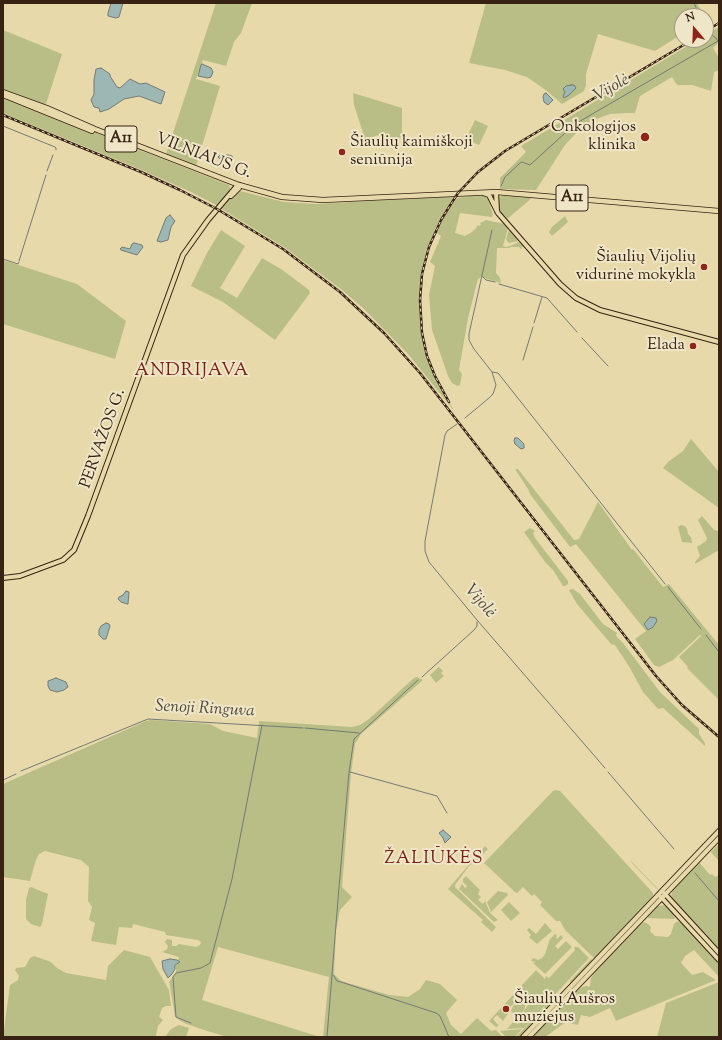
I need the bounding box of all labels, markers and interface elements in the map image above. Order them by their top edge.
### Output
north arrow [674,8,714,48]
text: N [684,9,697,27]
water label: Vijolė [590,71,634,107]
place label: Onkologijos klinika [551,118,636,156]
road number: A11 [105,126,137,152]
street label: VILNIAUS G. [152,130,254,184]
marker: Onkologijos klinika [639,131,651,143]
place label: Šiaulių kaimiškoji seniūnija [350,133,473,171]
marker: Šiaulių kaimiškoji seniūnija [337,147,347,157]
road number: A11 [556,185,588,211]
place label: Šiaulių Vijolių vidurinė mokykla [576,248,696,286]
marker: Šiaulių Vijolių vidurinė mokykla [699,262,709,272]
place label: Elada [647,336,685,356]
marker: Elada [688,341,698,351]
district label: ANDRIJAVA [135,361,249,383]
street label: PERVAŽOS G. [77,387,131,491]
water label: Vijolė [459,581,499,623]
water label: Senoji Ringuva [155,697,255,723]
district label: ŽALIŪKĖS [385,849,483,871]
place label: Šiaulių Aušros muziejus [514,990,615,1028]
marker: Šiaulių Aušros muziejus [501,1004,511,1014]

